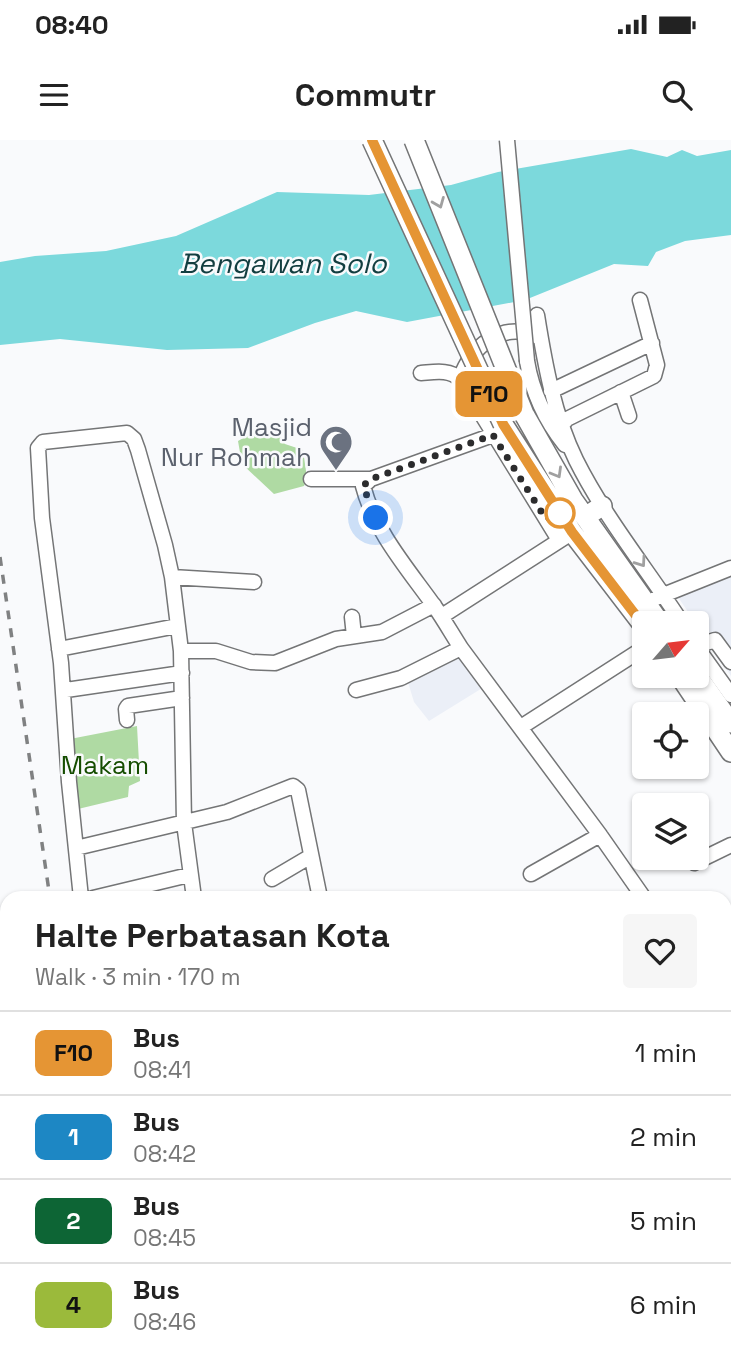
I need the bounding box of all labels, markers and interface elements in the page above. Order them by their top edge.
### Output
text: 08:40 [35,8,109,42]
text: Commutr [295,75,436,115]
icon: menu [35,76,73,114]
icon: search [658,76,696,114]
one-way arrow [431,197,445,209]
water label: Bengawan Solo [179,245,387,281]
line badge: F10 [449,371,529,417]
text: F10 [469,378,509,409]
place label: Masjid Nur Rohmah [161,410,312,474]
mosque icon: Masjid Nur Rohmah [317,423,355,472]
one-way arrow [549,466,562,479]
unlabelled marker [545,498,575,528]
your location [358,500,393,535]
one-way arrow [633,554,645,567]
north arrow [632,611,709,688]
map controls [632,611,709,870]
button: locate [632,702,709,779]
park label: Makam [61,748,149,782]
button: layers [632,793,709,870]
button: heart [623,914,697,988]
text: Halte Perbatasan Kota [35,915,390,957]
text: Walk · 3 min · 170 m [35,962,241,992]
text: Bus [133,1021,180,1055]
text: 1 min [635,1036,697,1070]
text: F10 [54,1037,93,1068]
text: 08:41 [133,1055,191,1085]
text: Bus [133,1105,180,1139]
text: 2 min [630,1120,697,1154]
text: 1 [68,1121,79,1152]
text: 08:42 [133,1139,196,1169]
text: Bus [133,1189,180,1223]
text: 5 min [630,1204,697,1238]
text: 2 [66,1205,81,1236]
text: 08:45 [133,1223,196,1253]
text: Bus [133,1273,180,1307]
text: 6 min [630,1288,697,1322]
text: 4 [66,1289,81,1320]
text: 08:46 [133,1307,196,1337]

